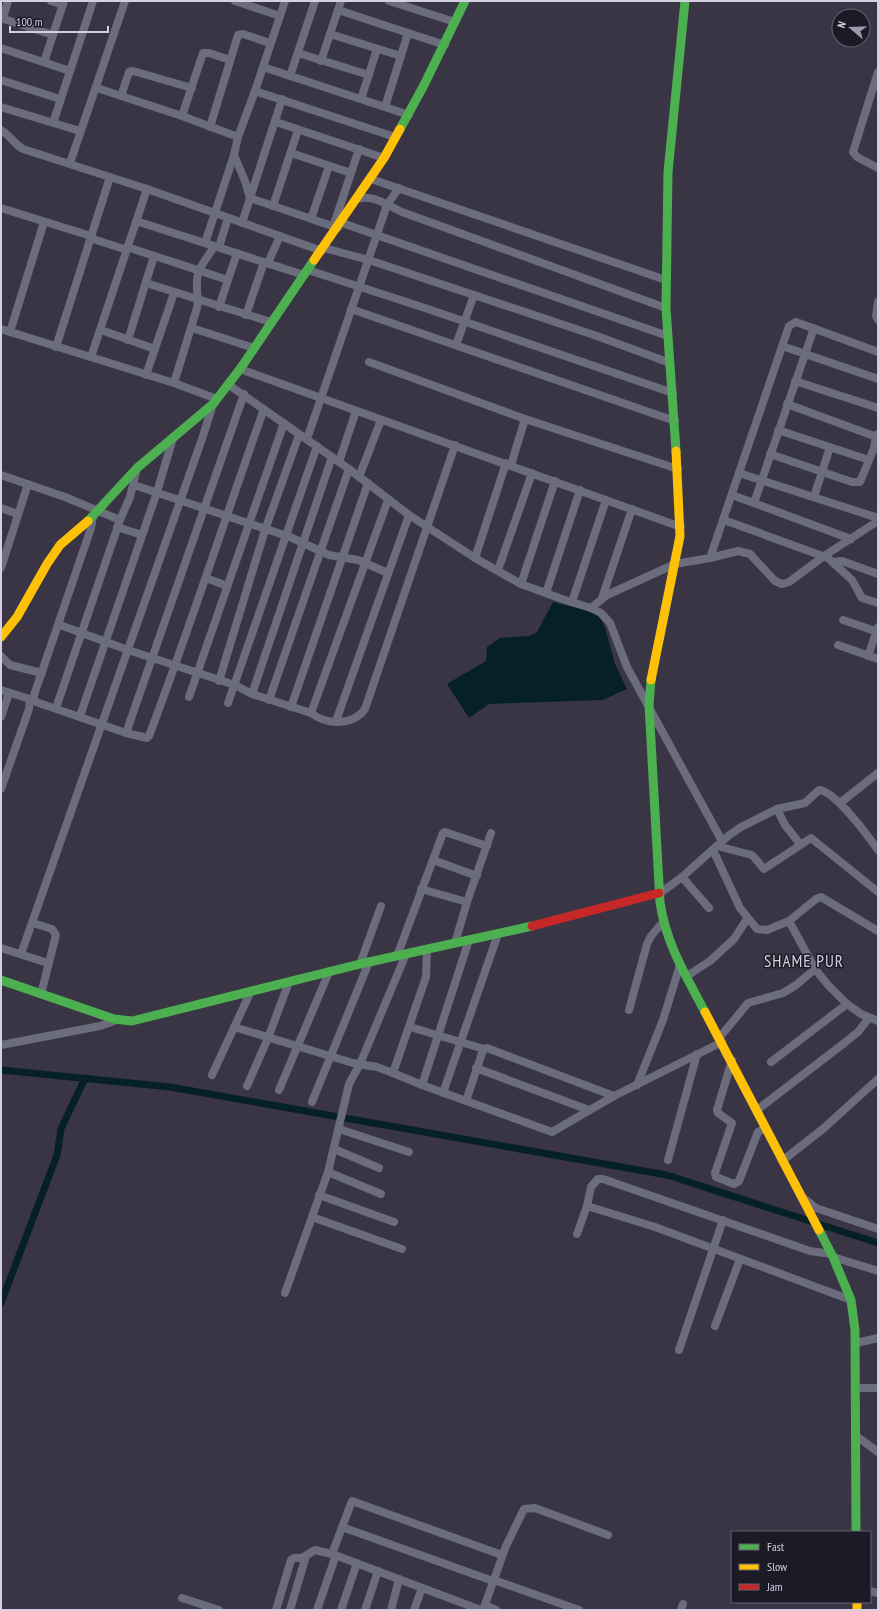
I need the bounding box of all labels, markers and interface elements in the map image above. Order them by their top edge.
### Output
scale bar [10,8,108,34]
north arrow [831,8,871,48]
text: 100 m [16,14,43,29]
text: N [834,20,849,30]
district label: SHAME PUR [764,950,844,972]
legend [731,1531,871,1603]
text: Fast [767,1539,785,1554]
text: Slow [767,1559,788,1574]
text: Jam [766,1579,783,1594]

